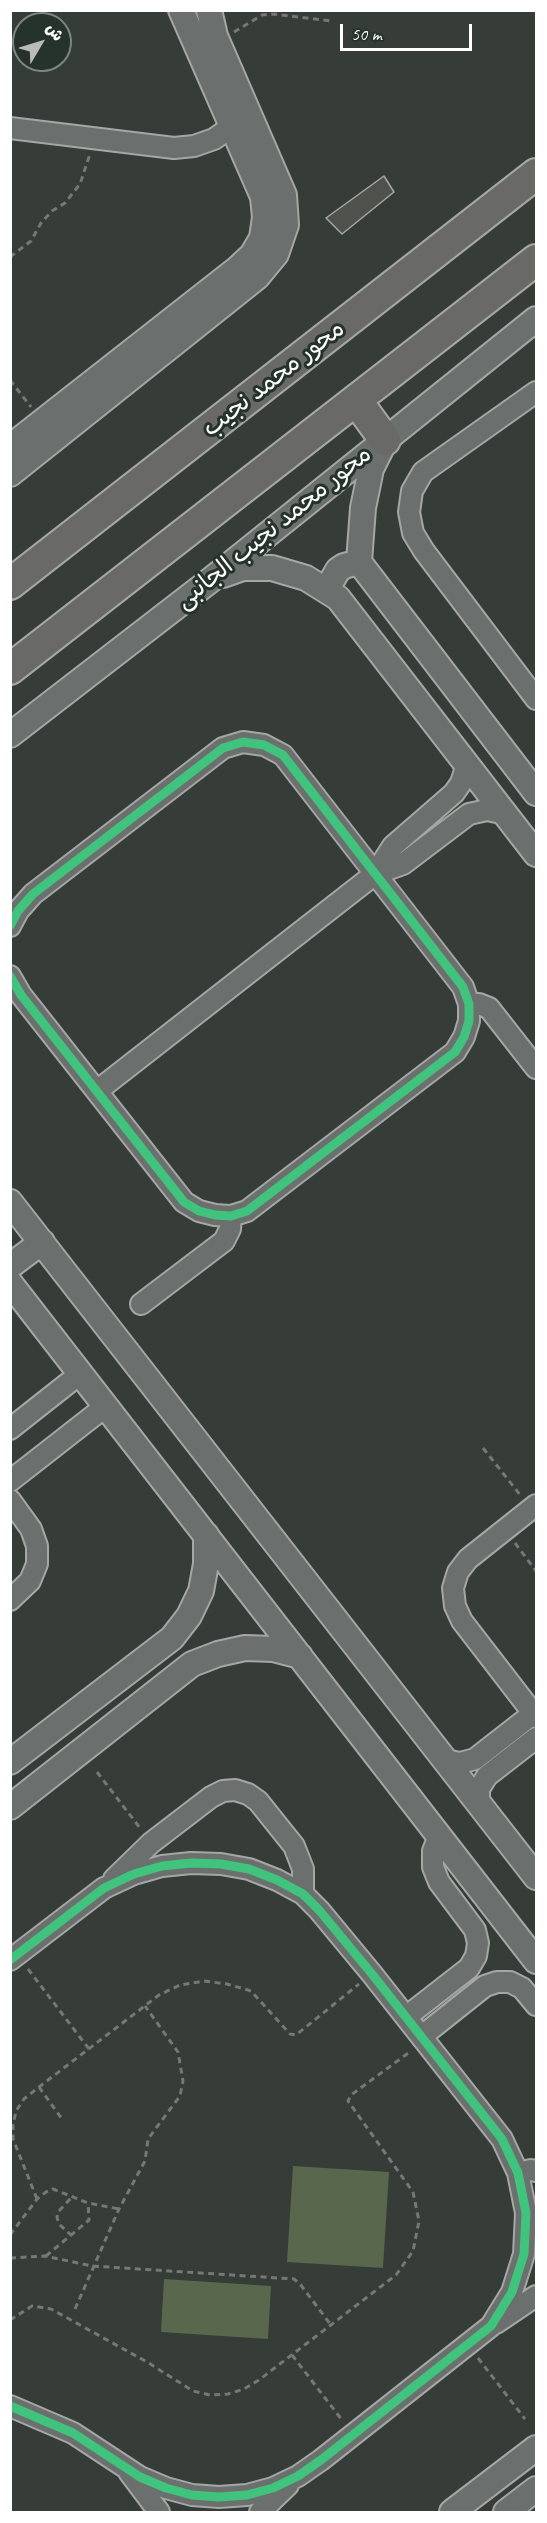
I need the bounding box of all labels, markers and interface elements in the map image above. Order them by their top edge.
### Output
north arrow [12,12,72,72]
scale bar [343,12,475,50]
text: ش [41,19,68,45]
text: 50 m [351,23,382,45]
street label: محور محمد نجيب [197,315,351,443]
street label: محور محمد نجيب الجانبى [170,440,378,616]

